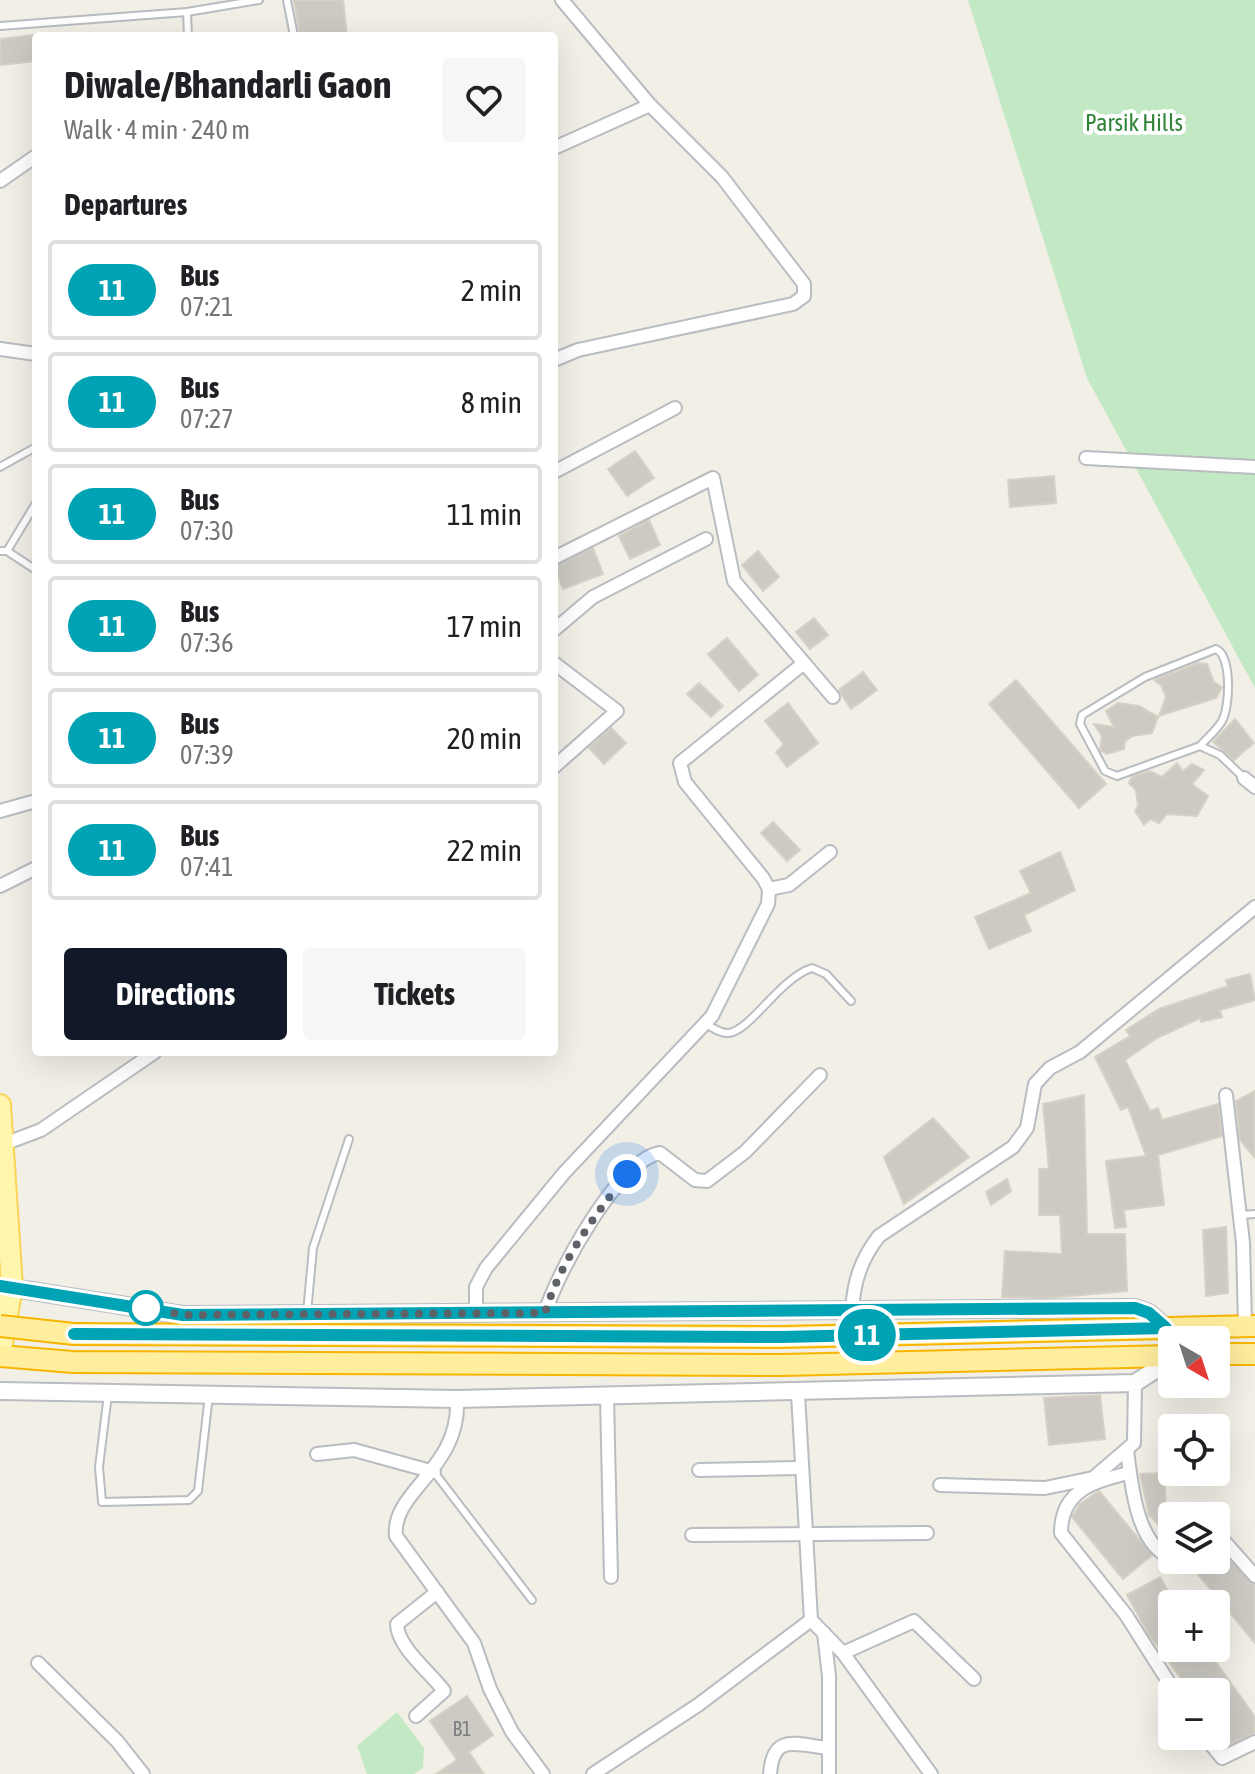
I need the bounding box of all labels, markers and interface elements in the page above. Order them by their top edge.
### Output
button: heart [442,58,526,142]
text: Diwale/Bhandarli Gaon [64,63,391,106]
park label: Parsik Hills [1085,109,1183,136]
text: Walk · 4 min · 240 m [64,115,250,145]
text: Departures [64,187,187,221]
text: Bus [180,258,219,292]
text: 2 min [461,273,522,307]
text: 11 [99,274,125,306]
text: 07:21 [180,292,234,322]
text: Bus [180,370,219,404]
text: 8 min [461,385,522,419]
text: 11 [99,386,125,418]
text: 07:27 [180,404,234,434]
text: Bus [180,482,219,516]
text: 11 min [447,497,522,531]
text: 11 [99,498,125,530]
text: 07:30 [180,516,234,546]
text: Bus [180,594,219,628]
text: 17 min [447,609,522,643]
text: 11 [99,610,125,642]
text: 07:36 [180,628,234,658]
text: Bus [180,706,219,740]
text: 20 min [447,721,522,755]
text: 11 [99,722,125,754]
text: 07:39 [180,740,234,770]
text: Bus [180,818,219,852]
text: 22 min [447,833,522,867]
text: 11 [99,834,125,866]
text: 07:41 [180,852,234,882]
button: Directions [64,948,287,1040]
button: Tickets [303,948,526,1040]
your location [607,1154,647,1194]
unlabelled marker [129,1291,163,1325]
line badge: 11 [831,1309,903,1361]
text: 11 [854,1319,880,1351]
north arrow [1158,1326,1230,1398]
map controls [1158,1326,1230,1750]
button: locate [1158,1414,1230,1486]
button: layers [1158,1502,1230,1574]
button: + [1158,1590,1230,1662]
button: − [1158,1678,1230,1750]
house number: B1 [453,1717,471,1740]

